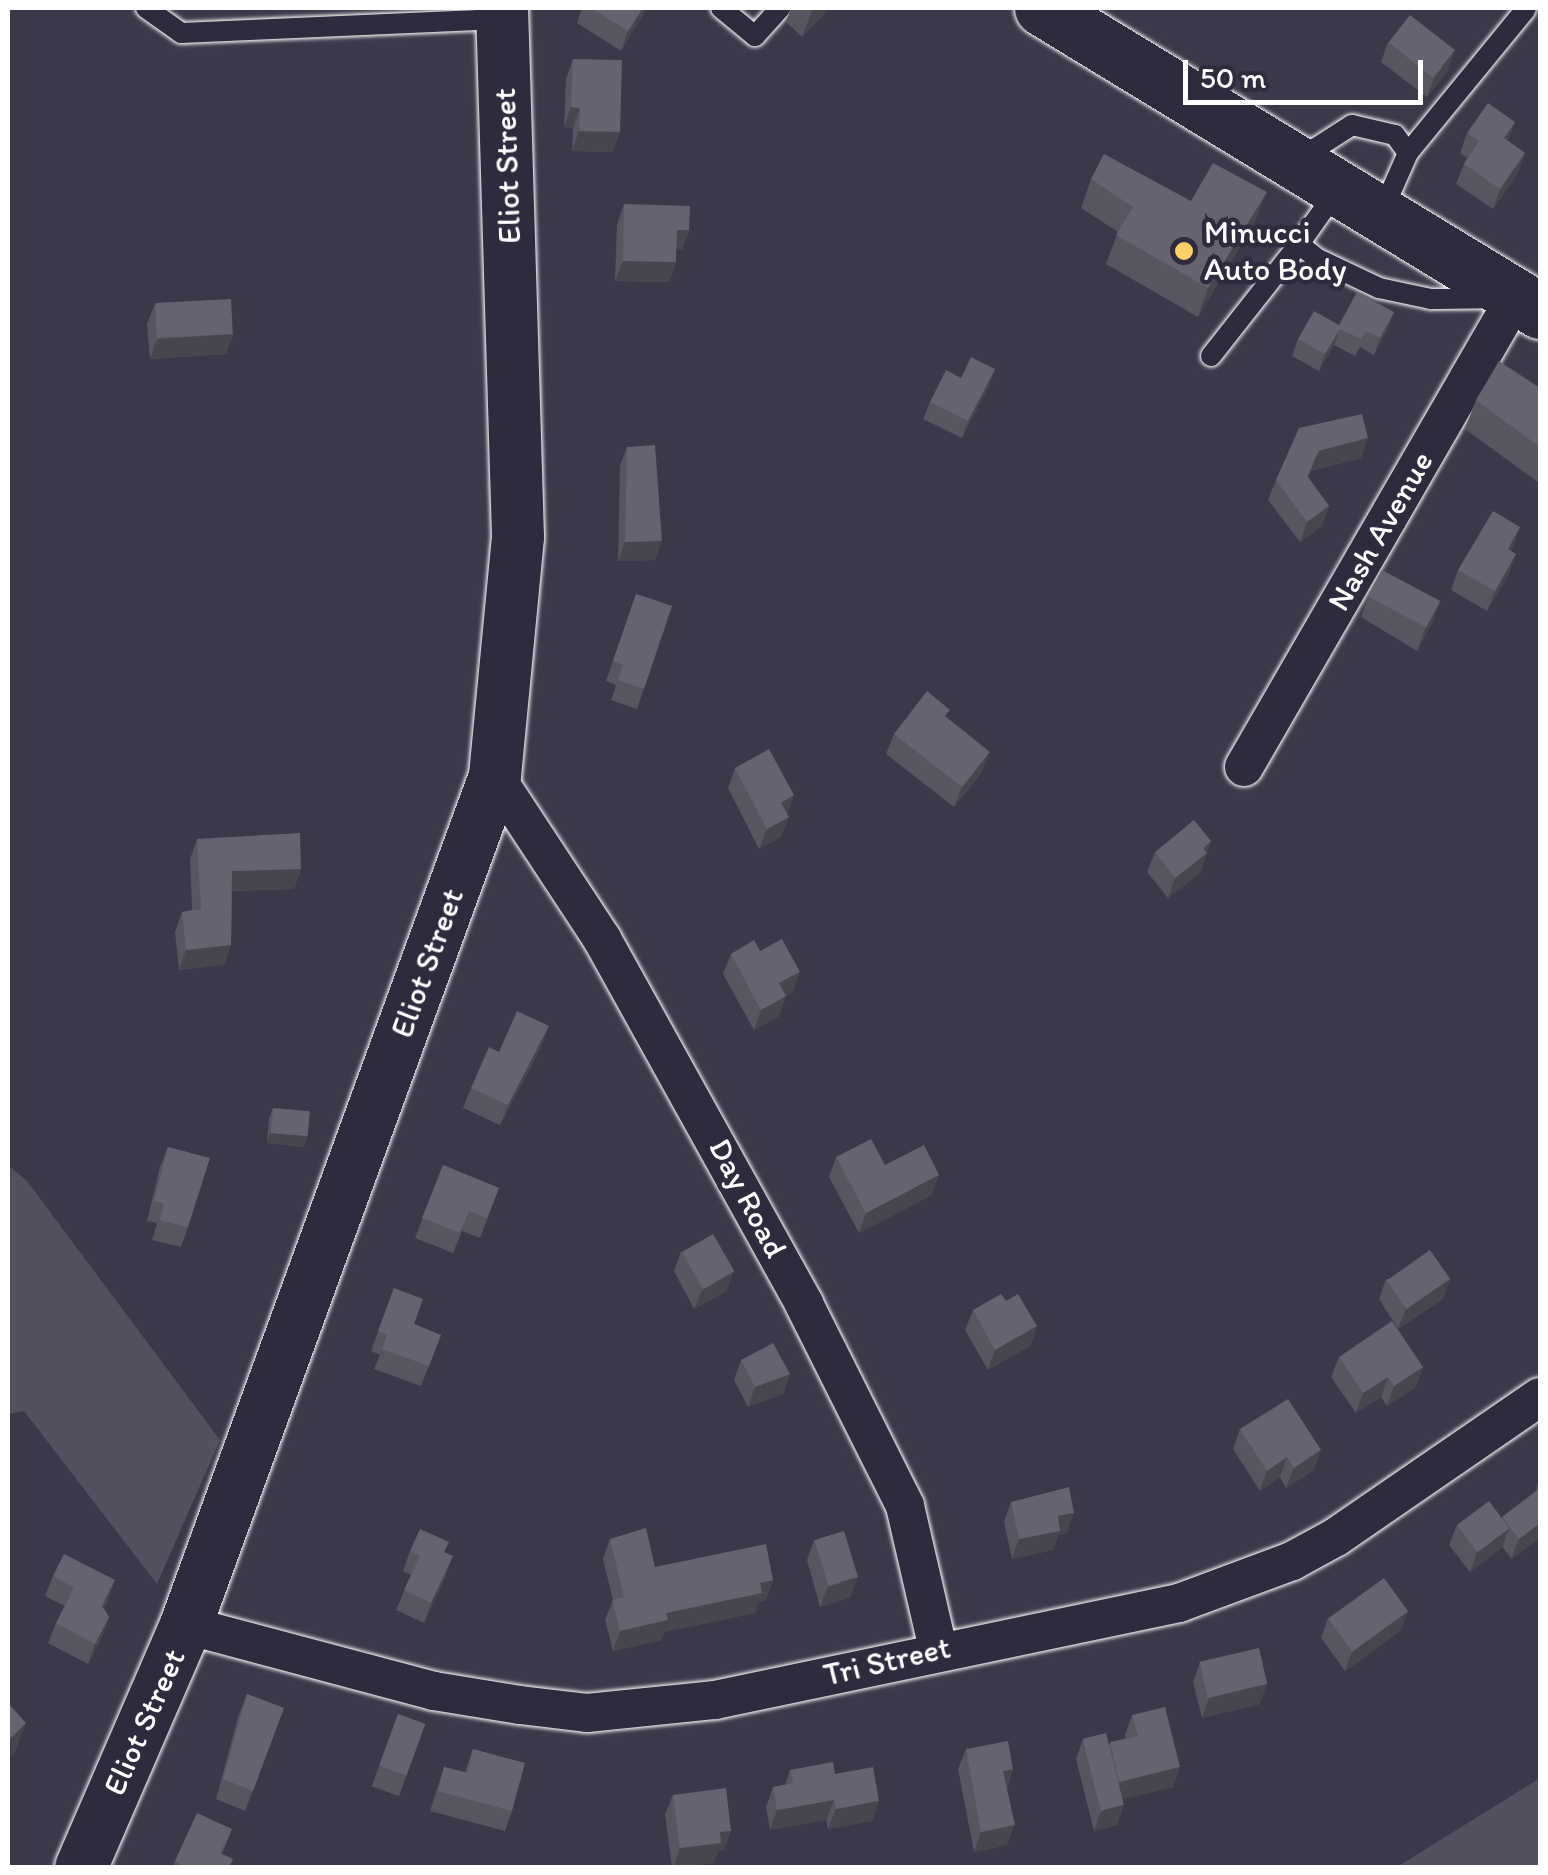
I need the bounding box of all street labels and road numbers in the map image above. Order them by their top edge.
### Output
street label: Eliot Street [485,88,529,244]
street label: Nash Avenue [1319,445,1441,617]
street label: Eliot Street [382,884,472,1042]
street label: Day Road [701,1132,795,1264]
street label: Tri Street [820,1628,954,1694]
street label: Eliot Street [95,1643,193,1801]

